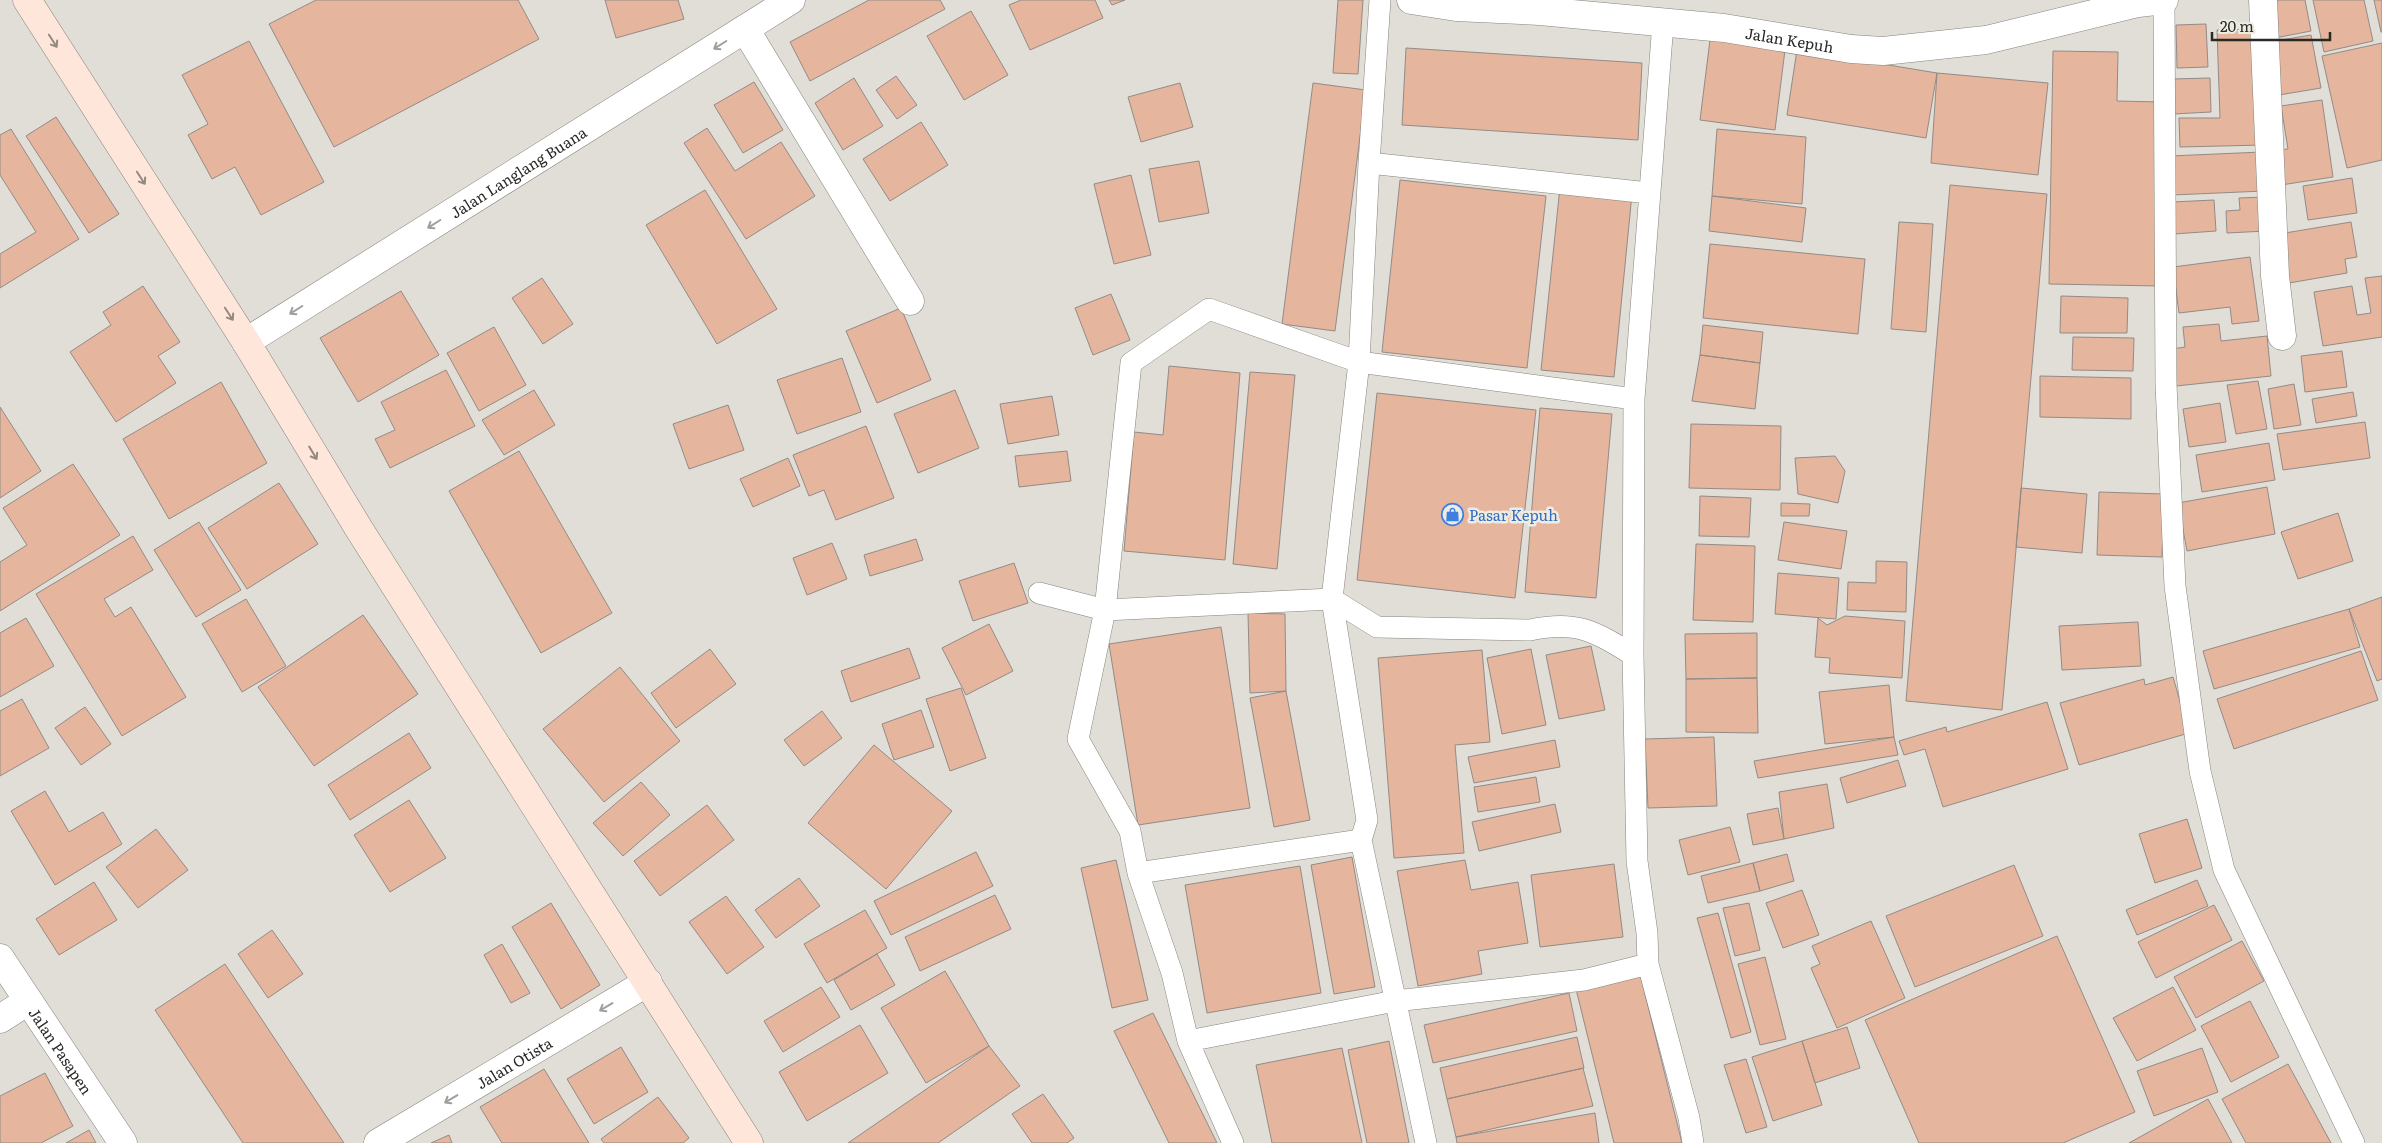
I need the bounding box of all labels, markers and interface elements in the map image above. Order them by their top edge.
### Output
scale bar [2212,10,2330,42]
text: 20 m [2220,14,2254,37]
street label: Jalan Kepuh [1744,20,1836,57]
one-way arrow [48,34,58,48]
one-way arrow [713,40,727,50]
street label: Jalan Langlang Buana [445,119,591,223]
one-way arrow [136,170,146,184]
one-way arrow [427,219,441,229]
one-way arrow [290,306,304,316]
one-way arrow [224,307,234,321]
one-way arrow [309,446,319,460]
shop icon: Pasar Kepuh [1441,502,1465,526]
place label: Pasar Kepuh [1469,503,1558,526]
street label: Jalan Pasapen [24,1002,99,1099]
one-way arrow [599,1003,614,1013]
street label: Jalan Otista [471,1030,557,1094]
one-way arrow [445,1095,459,1105]

